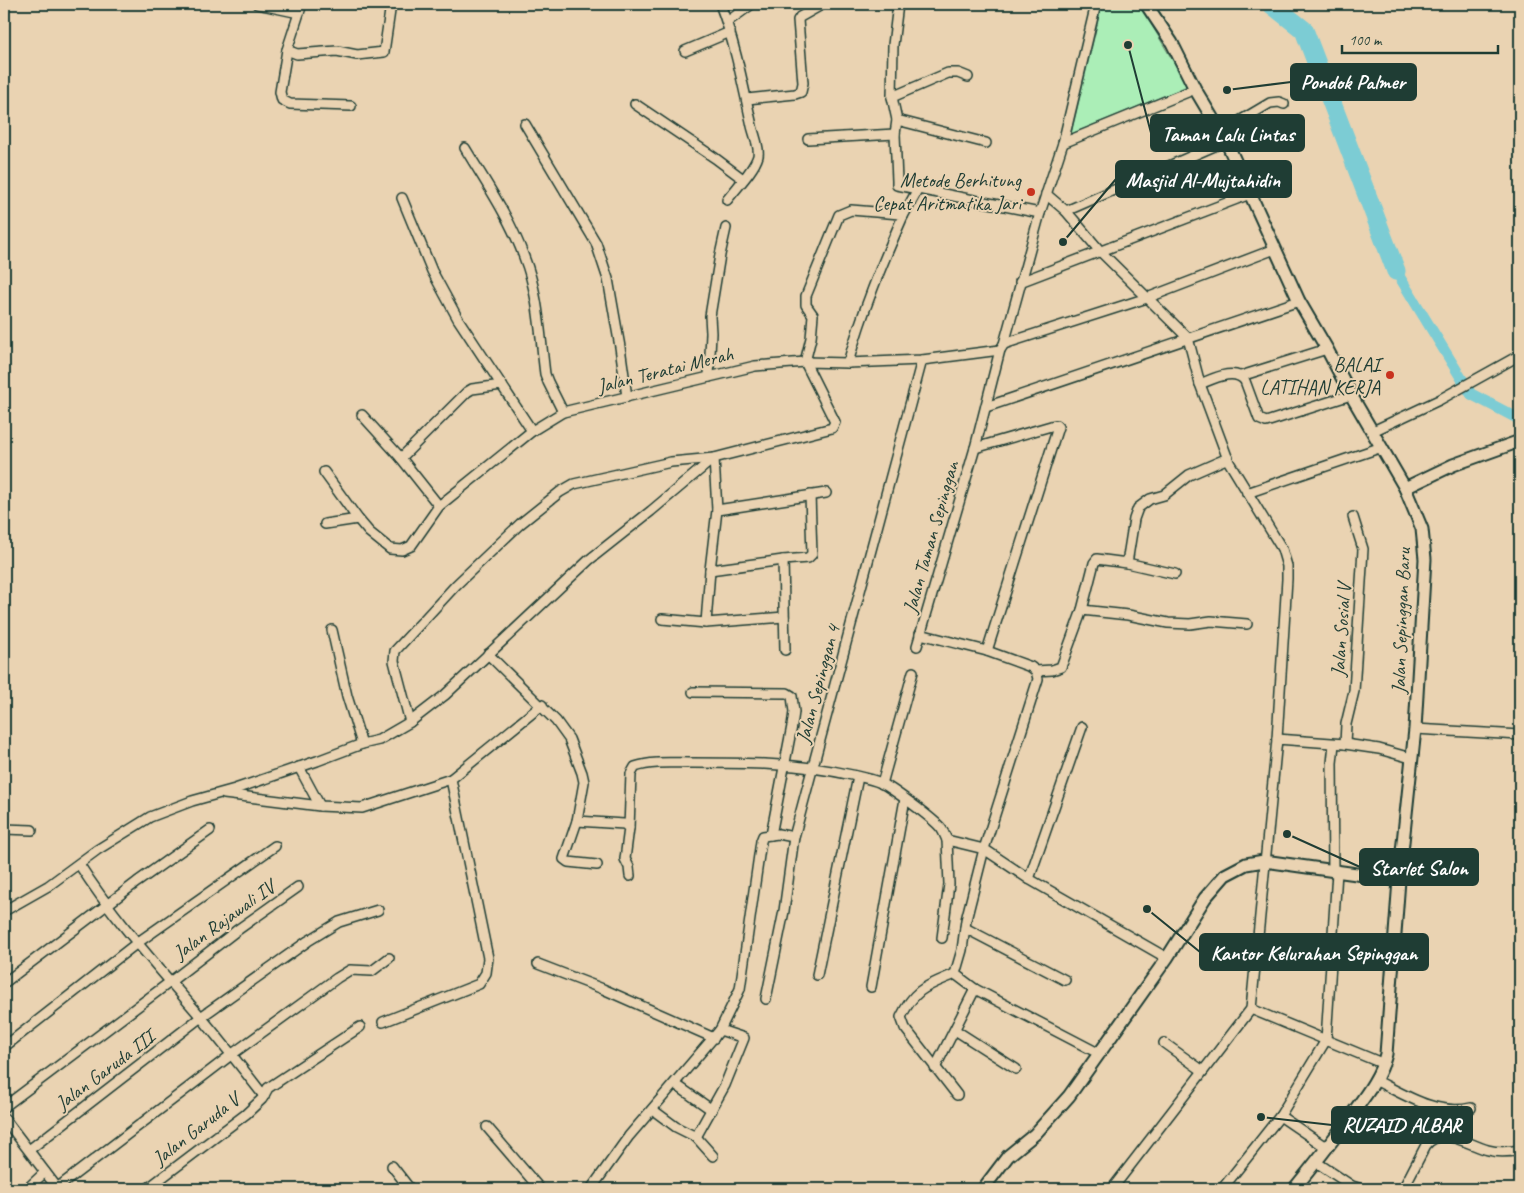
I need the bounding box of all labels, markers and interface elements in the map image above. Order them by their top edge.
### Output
scale bar [1342,22,1498,54]
text: 100 m [1349,31,1383,50]
callout: Pondok Palmer [1291,64,1416,100]
text: Pondok Palmer [1301,69,1408,95]
callout: Taman Lalu Lintas [1151,115,1304,151]
text: Taman Lalu Lintas [1162,121,1297,147]
callout: Masjid Al-Mujtahidin [1116,161,1291,197]
text: Masjid Al-Mujtahidin [1126,167,1281,193]
place label: Metode Berhitung Cepat Aritmatika Jari [873,168,1023,216]
marker: Metode Berhitung Cepat Aritmatika Jari [1025,186,1037,198]
street label: Jalan Teratai Merah [594,341,736,399]
place label: BALAI LATIHAN KERJA [1260,352,1384,400]
marker: BALAI LATIHAN KERJA [1384,369,1396,381]
street label: Jalan Taman Sepinggan [897,457,965,617]
street label: Jalan Sepinggan Baru [1386,546,1416,695]
street label: Jalan Sosial V [1325,578,1357,678]
street label: Jalan Sepinggan 4 [790,620,846,747]
callout: Starlet Salon [1360,849,1478,885]
text: Starlet Salon [1370,855,1469,881]
street label: Jalan Rajawali IV [168,872,283,966]
callout: Kantor Kelurahan Sepinggan [1200,934,1428,970]
text: Kantor Kelurahan Sepinggan [1211,940,1419,966]
street label: Jalan Garuda III [50,1022,163,1116]
street label: Jalan Garuda V [147,1085,248,1171]
callout: RUZAID ALBAR [1332,1107,1472,1143]
text: RUZAID ALBAR [1342,1112,1463,1138]

